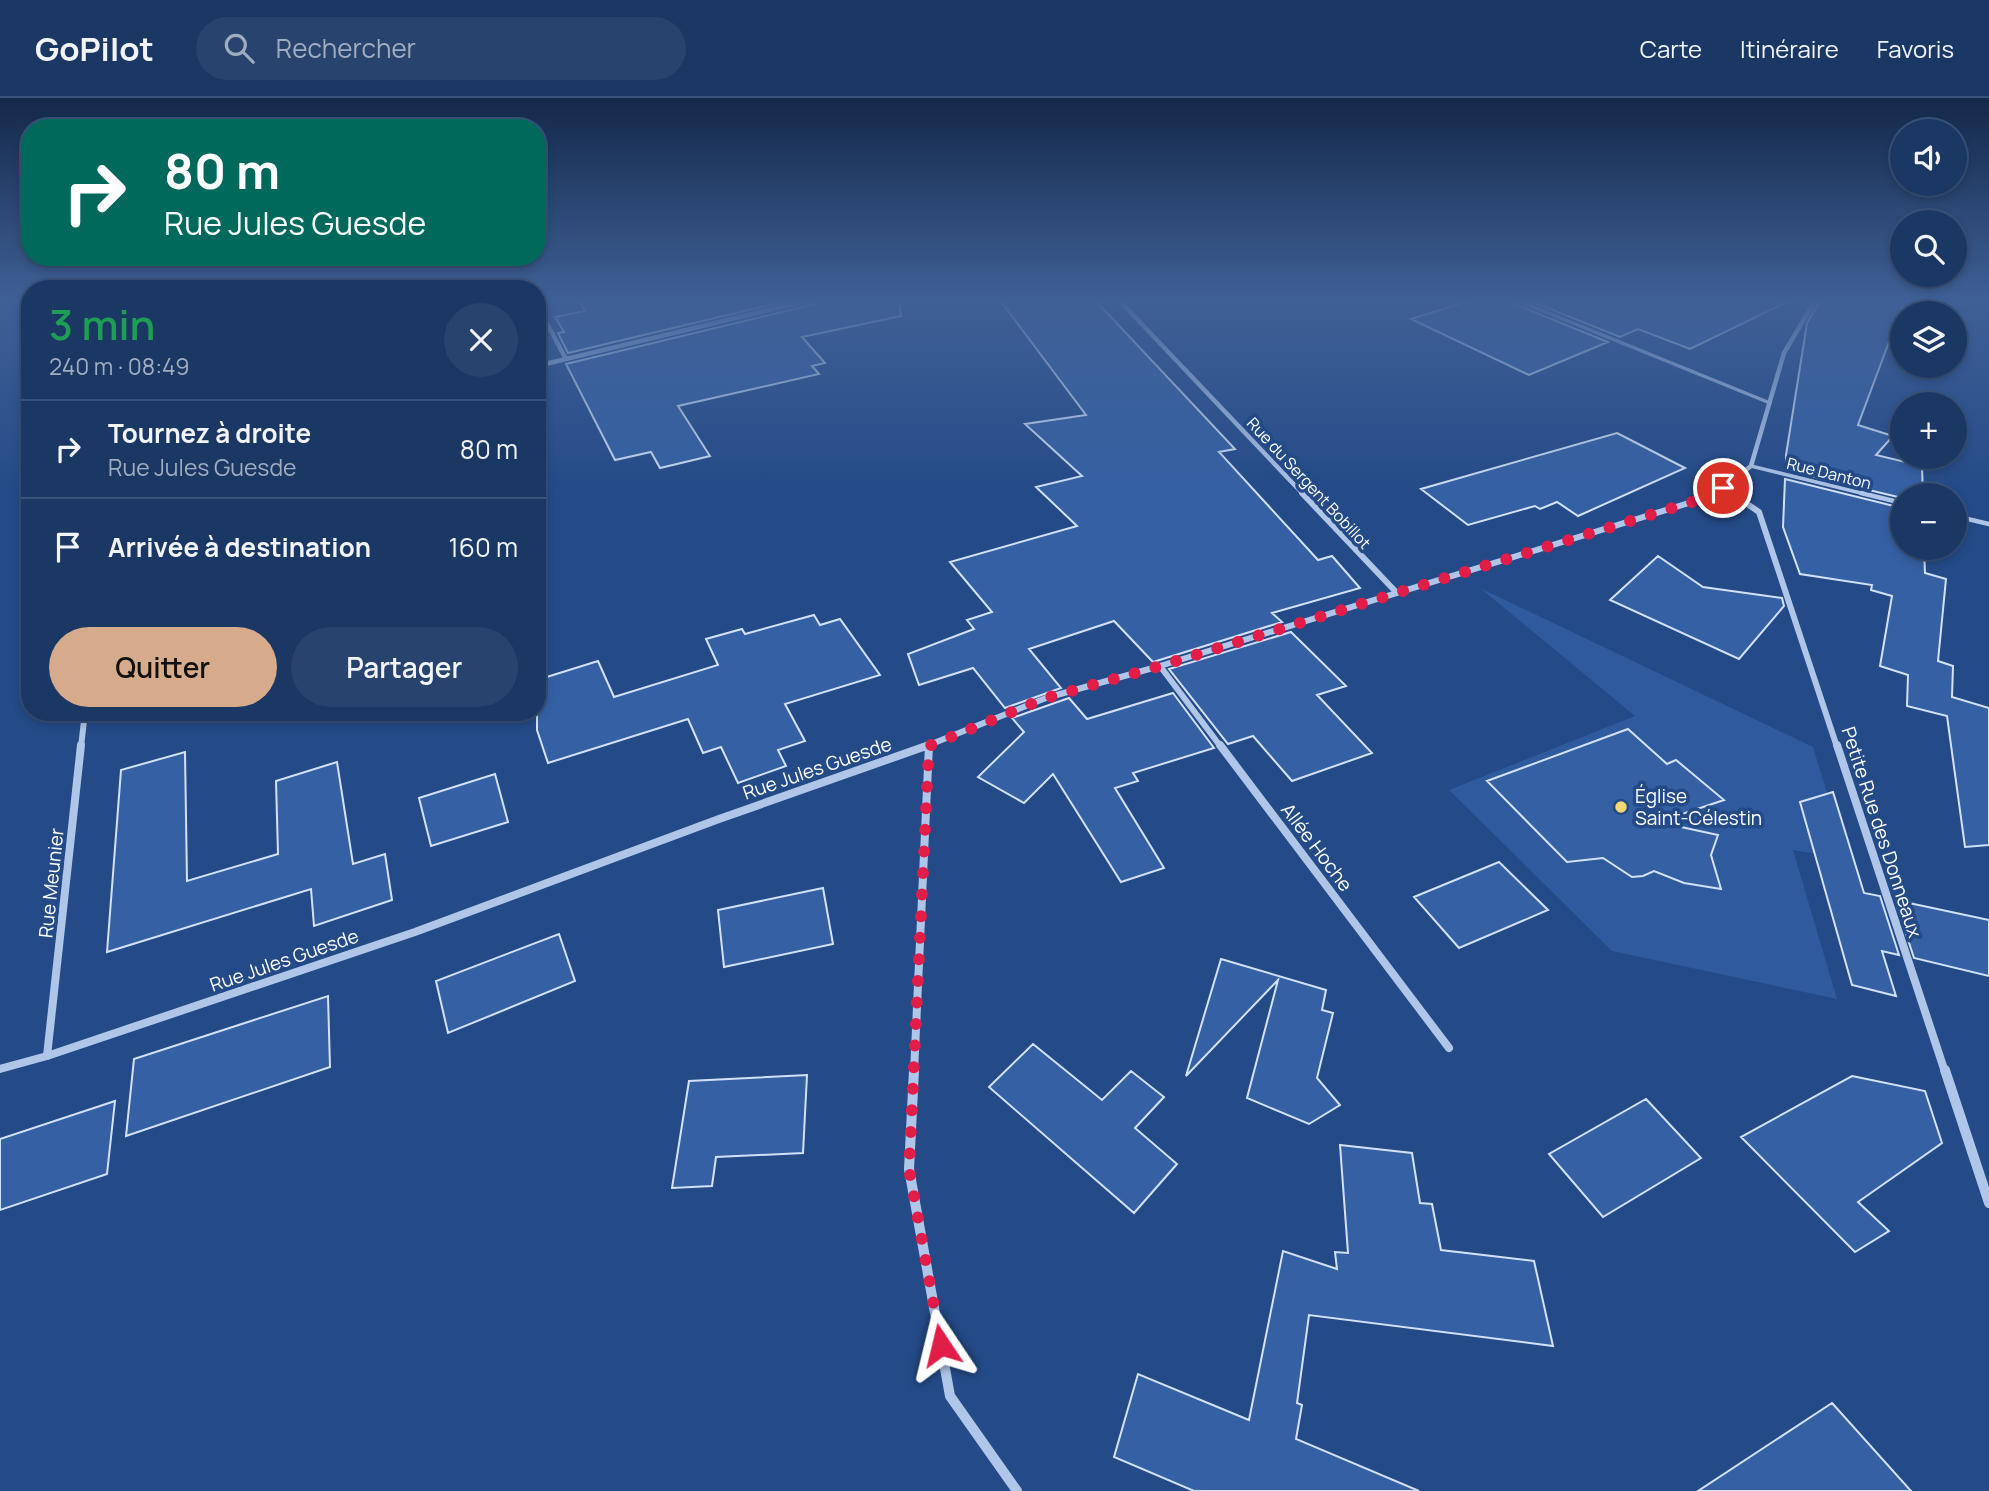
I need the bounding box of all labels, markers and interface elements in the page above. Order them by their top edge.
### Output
search box [196,17,686,80]
text: GoPilot [35,26,154,71]
icon: search [220,29,258,67]
text: Rechercher [276,30,416,66]
text: Carte [1640,32,1702,65]
text: Itinéraire [1740,32,1839,65]
text: Favoris [1877,32,1954,65]
map controls [1890,119,1967,560]
button: sound [1890,119,1967,196]
text: 80 m [164,137,280,204]
icon: right [49,147,140,238]
text: Rue Jules Guesde [164,201,426,245]
button: search [1890,210,1967,287]
text: 3 min [49,295,155,353]
button: layers [1890,301,1967,378]
button: close [444,303,518,377]
text: 240 m · 08:49 [49,350,190,382]
button: + [1890,392,1967,469]
street label: Rue du Sergent Bobillot [1242,412,1376,554]
text: Tournez à droite [108,415,311,451]
icon: right [49,430,87,468]
text: 80 m [460,431,518,467]
text: Rue Jules Guesde [108,451,296,483]
street label: Rue Danton [1784,452,1874,494]
pin [1693,458,1753,518]
icon: arrive [1704,469,1742,507]
button: − [1890,483,1967,560]
icon: arrive [49,528,87,566]
text: Arrivée à destination [108,529,371,565]
text: 160 m [449,529,518,565]
button: Quitter [49,627,277,707]
button: Partager [291,627,518,707]
street label: Petite Rue des Donneaux [1836,723,1928,941]
street label: Rue Jules Guesde [739,730,895,806]
place label: Église Saint-Célestin [1635,783,1762,831]
street label: Allée Hoche [1275,798,1359,896]
marker: Église Saint-Célestin [1613,799,1629,815]
street label: Rue Meunier [32,827,70,939]
street label: Rue Jules Guesde [206,922,362,998]
position arrow [904,1308,978,1382]

